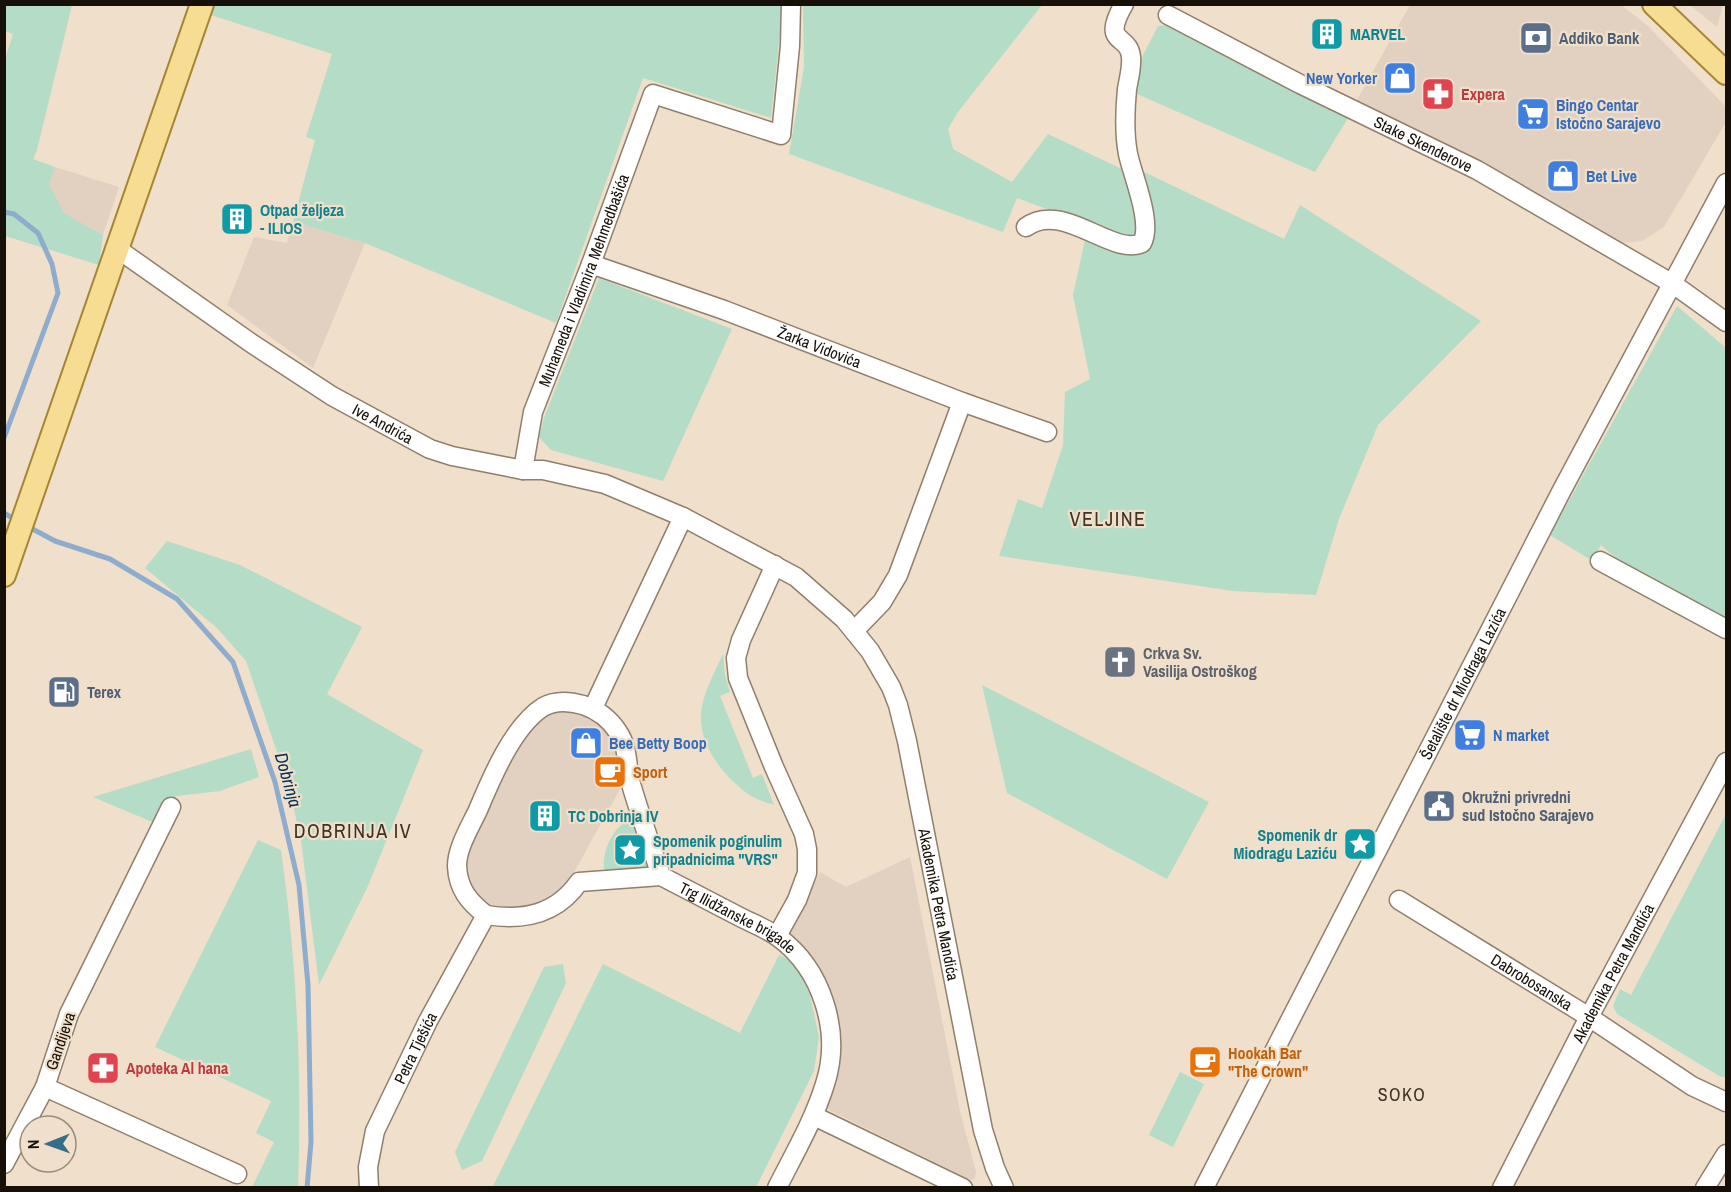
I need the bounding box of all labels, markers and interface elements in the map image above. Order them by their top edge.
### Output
building icon: MARVEL [1309,16,1345,52]
bank icon: Addiko Bank [1518,20,1554,56]
place label: MARVEL [1350,23,1405,45]
place label: Addiko Bank [1559,27,1640,49]
shop icon: New Yorker [1382,60,1418,96]
place label: New Yorker [1306,67,1378,89]
pharmacy icon: Expera [1420,76,1456,112]
place label: Expera [1461,83,1505,105]
place label: Bingo Centar Istočno Sarajevo [1556,94,1661,134]
supermarket icon: Bingo Centar Istočno Sarajevo [1515,96,1551,132]
street label: Stake Skenderove [1370,111,1476,177]
shop icon: Bet Live [1545,158,1581,194]
place label: Bet Live [1586,165,1637,187]
street label: Muhameda i Vladimira Mehmedbašića [533,170,634,390]
place label: Otpad željeza - ILIOS [260,199,345,239]
building icon: Otpad željeza - ILIOS [219,201,255,237]
street label: Žarka Vidovića [774,321,865,373]
street label: Ive Andrića [349,398,418,449]
district label: VELJINE [1069,505,1147,532]
street label: Šetalište dr Miodraga Lazića [1415,603,1511,763]
place label: Crkva Sv. Vasilija Ostroškog [1143,642,1257,682]
church icon: Crkva Sv. Vasilija Ostroškog [1102,644,1138,680]
fuel station icon: Terex [46,674,82,710]
place label: Terex [87,681,122,703]
supermarket icon: N market [1452,717,1488,753]
place label: N market [1493,724,1550,746]
shop icon: Bee Betty Boop [568,725,604,761]
place label: Bee Betty Boop [609,732,707,754]
water label: Dobrinja [269,750,308,810]
cafe icon: Sport [592,754,628,790]
place label: Sport [633,761,668,783]
place label: Okružni privredni sud Istočno Sarajevo [1462,786,1594,826]
public building icon: Okružni privredni sud Istočno Sarajevo [1421,788,1457,824]
building icon: TC Dobrinja IV [527,798,563,834]
place label: TC Dobrinja IV [568,805,659,827]
district label: DOBRINJA IV [294,817,412,844]
place label: Spomenik dr Miodragu Laziću [1233,824,1338,864]
street label: Akademika Petra Mandića [913,825,965,983]
place icon: Spomenik dr Miodragu Laziću [1342,826,1378,862]
place label: Spomenik poginulim pripadnicima "VRS" [653,830,782,870]
place icon: Spomenik poginulim pripadnicima "VRS" [612,832,648,868]
street label: Trg Ilidžanske brigade [676,876,801,958]
street label: Akademika Petra Mandića [1566,899,1659,1047]
street label: Dabrobosanska [1487,948,1577,1016]
street label: Petra Tješića [388,1007,442,1087]
street label: Gandijeva [40,1008,80,1073]
place label: Hookah Bar "The Crown" [1228,1042,1308,1082]
cafe icon: Hookah Bar "The Crown" [1187,1044,1223,1080]
pharmacy icon: Apoteka Al hana [85,1050,121,1086]
place label: Apoteka Al hana [126,1057,229,1079]
district label: SOKO [1378,1082,1426,1107]
north arrow [18,1114,78,1174]
text: N [22,1139,44,1149]

